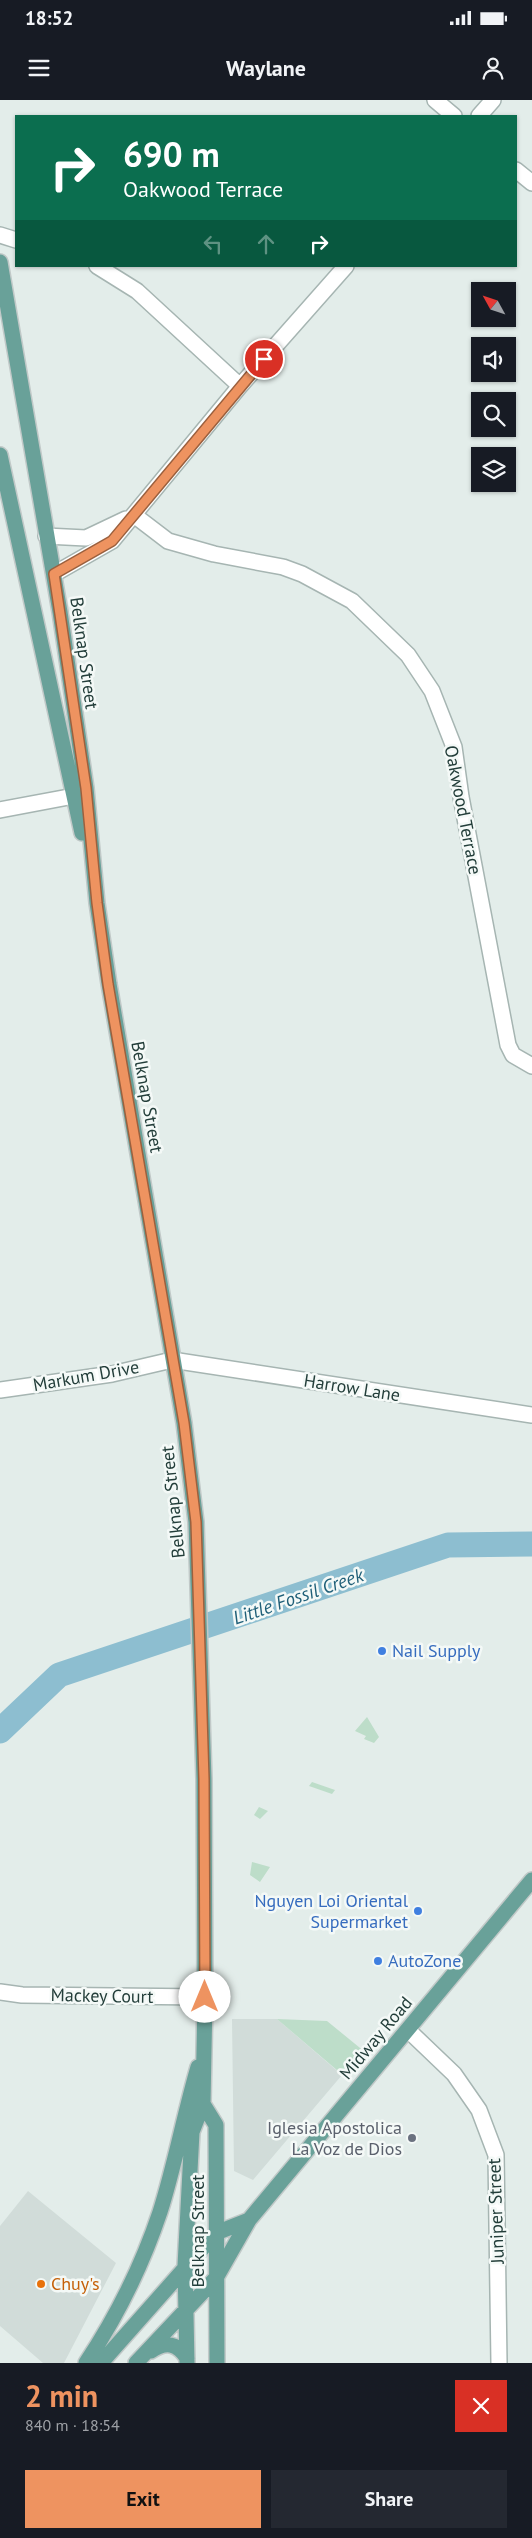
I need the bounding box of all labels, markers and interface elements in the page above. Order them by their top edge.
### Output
text: 18:52 [25,6,73,30]
icon: menu [25,54,53,82]
text: Waylane [226,54,306,82]
icon: person [479,54,507,82]
text: 690 m [123,131,220,177]
icon: right [40,135,105,200]
text: Oakwood Terrace [123,175,283,203]
icon: left [199,230,227,258]
icon: ahead [252,230,280,258]
icon: right [305,230,333,258]
north arrow [471,282,516,328]
map controls [471,282,516,492]
button: sound [471,337,516,382]
pin [243,338,285,380]
icon: arrive [250,345,278,373]
button: search [471,392,516,437]
button: layers [471,447,516,492]
street label: Belknap Street [65,595,104,710]
street label: Oakwood Terrace [440,743,487,876]
street label: Belknap Street [126,1039,169,1154]
street label: Markum Drive [31,1355,141,1396]
street label: Harrow Lane [302,1369,402,1406]
street label: Belknap Street [155,1445,190,1559]
water label: Little Fossil Creek [230,1562,368,1630]
place label: Nail Supply [392,1639,481,1662]
marker: Nail Supply [376,1645,388,1657]
place label: Nguyen Loi Oriental Supermarket [254,1889,409,1933]
marker: Nguyen Loi Oriental Supermarket [412,1905,424,1917]
place label: AutoZone [388,1949,461,1972]
marker: AutoZone [372,1955,384,1967]
position arrow [178,1970,230,2022]
street label: Mackey Court [50,1983,154,2008]
street label: Midway Road [334,1991,417,2084]
place label: Iglesia Apostolica La Voz de Dios [267,2116,402,2160]
marker: Iglesia Apostolica La Voz de Dios [406,2132,418,2144]
street label: Juniper Street [482,2158,509,2265]
street label: Belknap Street [186,2175,209,2287]
place label: Chuy's [51,2272,100,2295]
marker: Chuy's [35,2278,47,2290]
text: 2 min [25,2376,98,2415]
button: close [455,2380,507,2432]
text: 840 m · 18:54 [25,2415,120,2435]
button: Exit [25,2470,261,2528]
button: Share [271,2470,507,2528]

